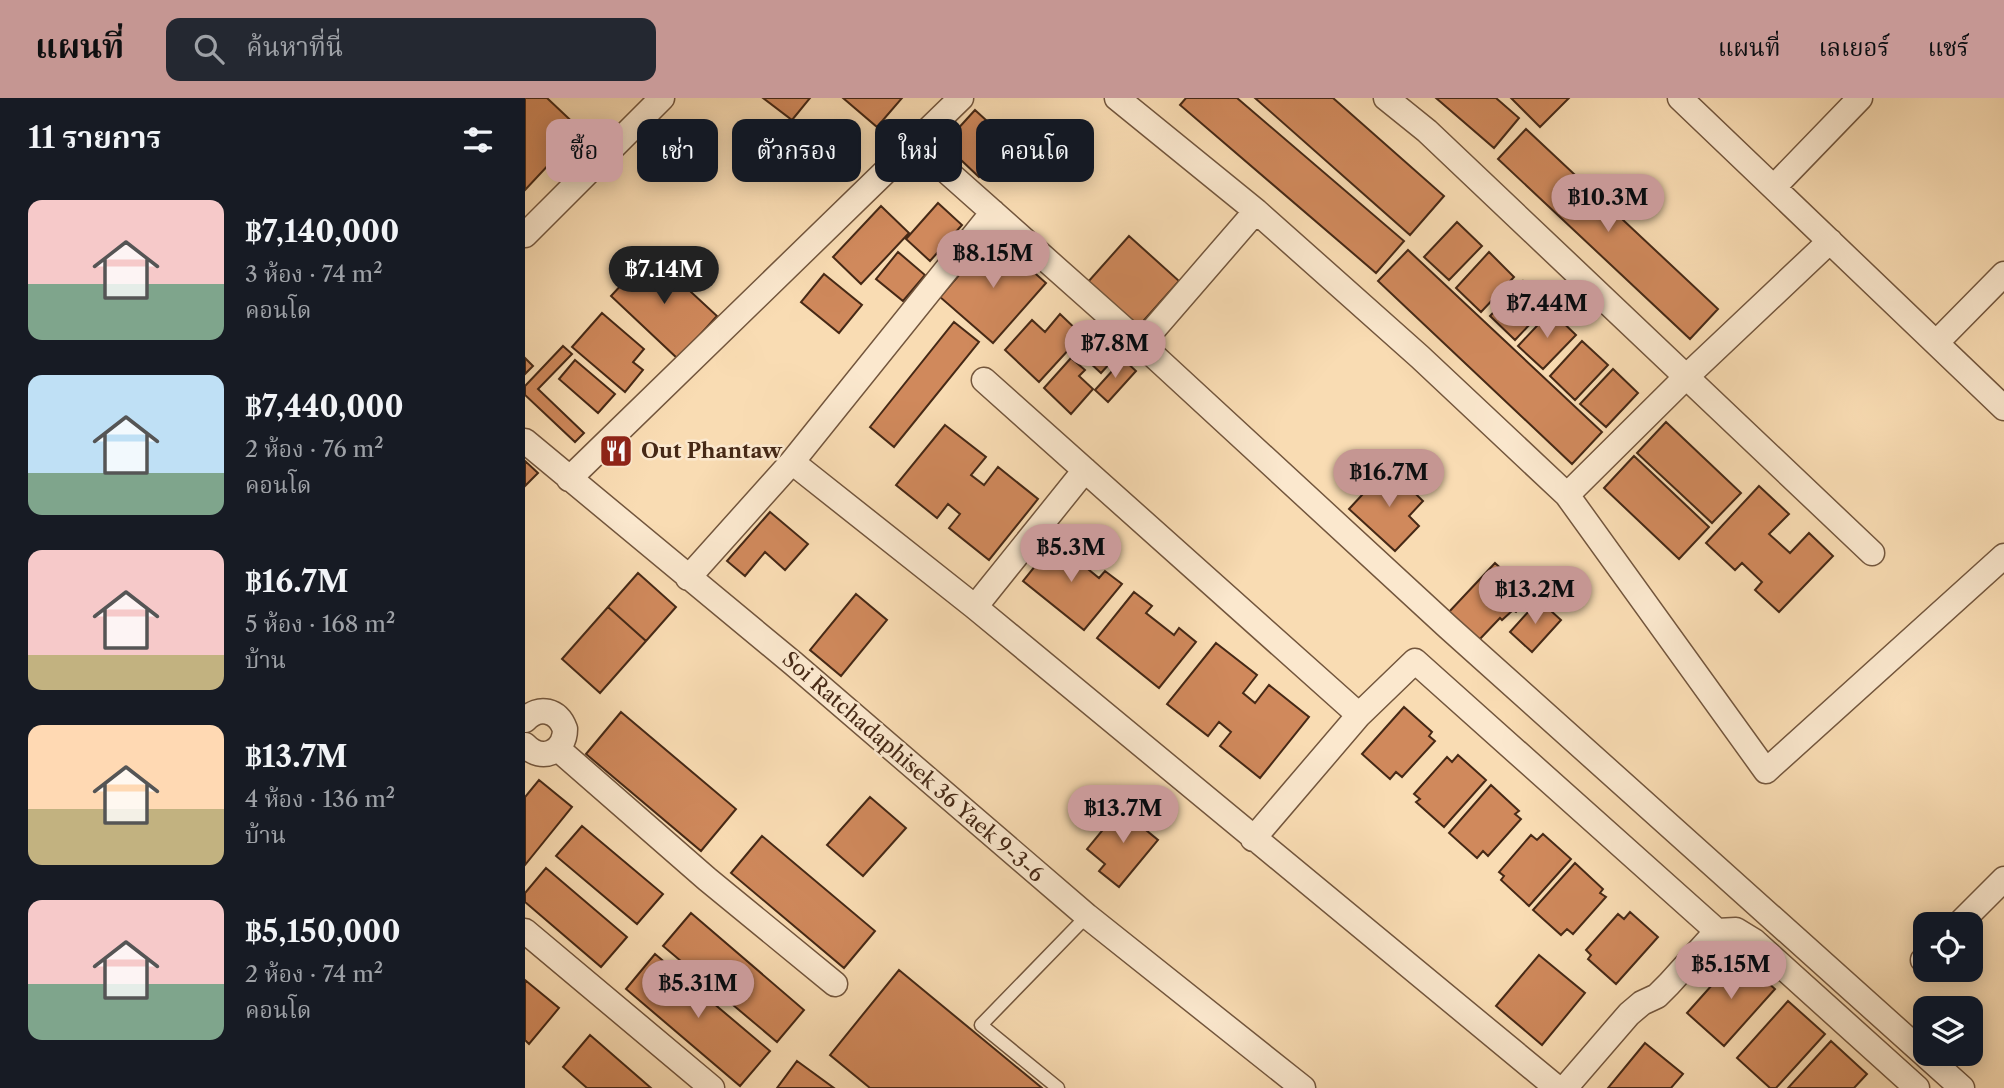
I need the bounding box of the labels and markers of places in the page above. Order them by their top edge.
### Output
pin: ฿10.3M [1551,174,1665,234]
pin: ฿8.15M [936,230,1050,290]
pin: ฿7.14M [607,246,721,306]
pin: ฿7.44M [1490,280,1604,340]
pin: ฿7.8M [1066,320,1164,380]
restaurant icon: Out Phantaw [597,432,635,470]
place label: Out Phantaw [641,438,783,463]
pin: ฿16.7M [1332,450,1446,509]
pin: ฿5.3M [1022,524,1120,584]
pin: ฿13.2M [1478,566,1592,626]
pin: ฿13.7M [1066,786,1180,845]
pin: ฿5.15M [1674,942,1788,1001]
pin: ฿5.31M [641,960,755,1020]

